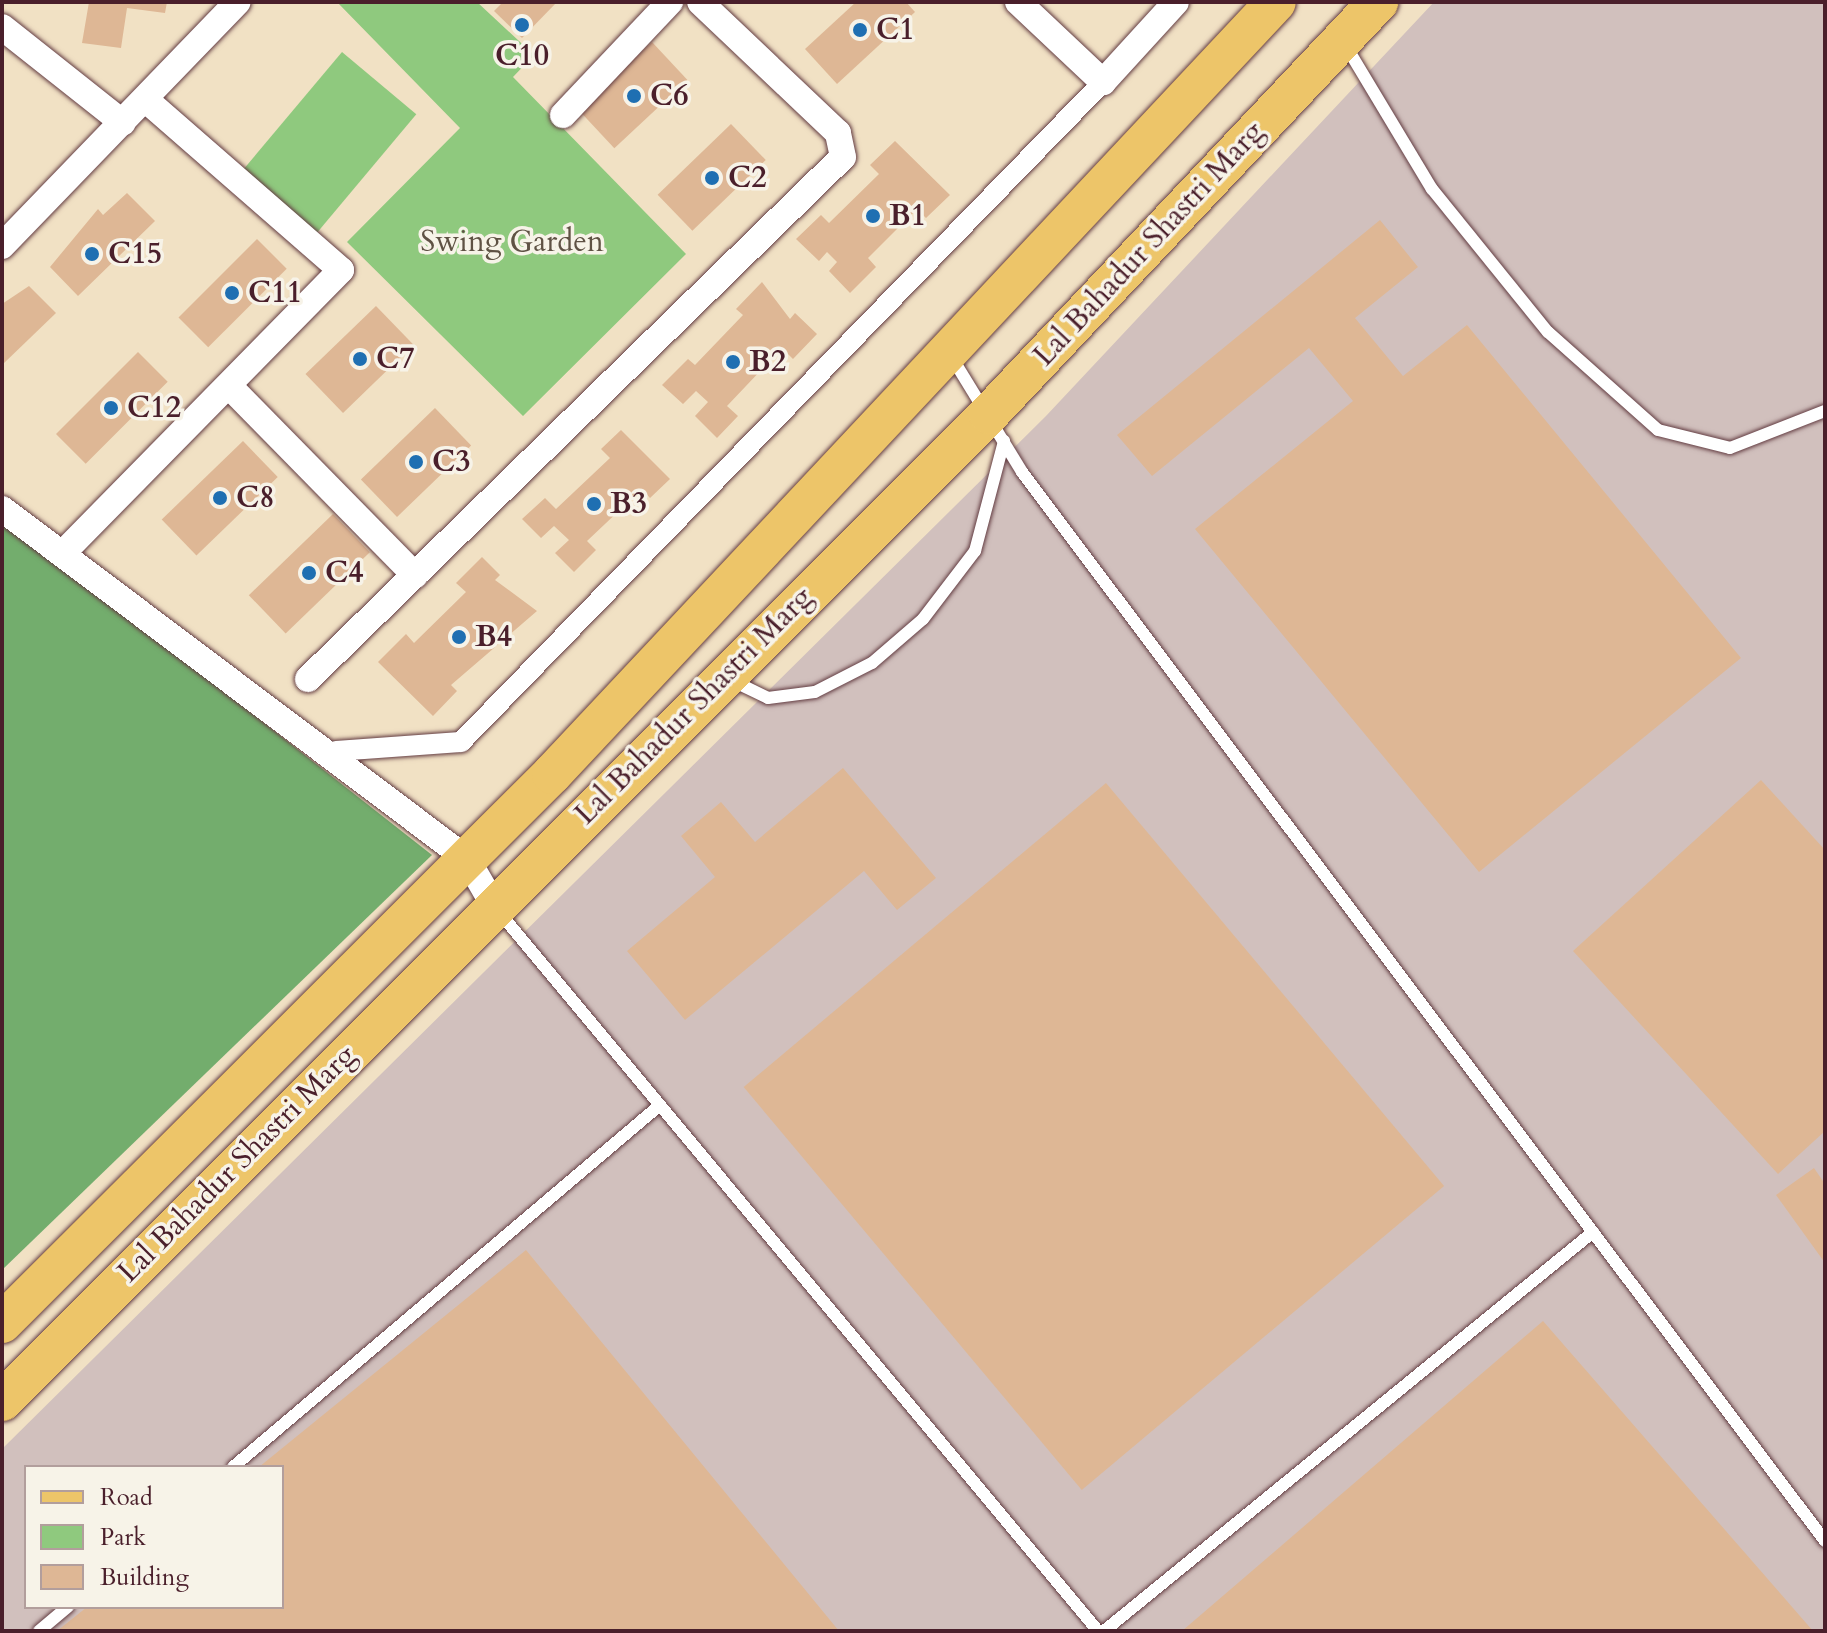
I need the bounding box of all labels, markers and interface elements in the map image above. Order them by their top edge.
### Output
place label: C1 [876,12,915,48]
marker: C10 [513,16,531,34]
marker: C1 [851,21,869,39]
place label: C10 [495,38,549,74]
place label: C6 [650,78,689,114]
marker: C6 [625,87,643,105]
street label: Lal Bahadur Shastri Marg [1026,114,1272,374]
place label: C2 [728,160,767,196]
marker: C2 [703,169,721,187]
place label: B1 [889,198,926,234]
marker: B1 [864,207,882,225]
park label: Swing Garden [420,224,604,260]
place label: C15 [108,236,162,272]
marker: C15 [83,245,101,263]
place label: C11 [248,275,302,311]
marker: C11 [223,284,241,302]
place label: C7 [376,341,415,377]
place label: B2 [749,344,786,380]
marker: C7 [351,350,369,368]
marker: B2 [724,353,742,371]
place label: C12 [127,390,181,426]
marker: C12 [102,399,120,417]
place label: C3 [432,444,471,480]
marker: C3 [407,453,425,471]
place label: C8 [236,480,275,516]
place label: B3 [610,486,647,522]
marker: C8 [211,489,229,507]
marker: B3 [585,495,603,513]
place label: C4 [325,555,364,591]
marker: C4 [300,564,318,582]
street label: Lal Bahadur Shastri Marg [568,580,820,832]
place label: B4 [475,619,512,655]
marker: B4 [450,628,468,646]
street label: Lal Bahadur Shastri Marg [111,1038,363,1290]
legend [24,1465,284,1609]
text: Road [100,1481,153,1514]
text: Park [100,1521,146,1554]
text: Building [100,1561,189,1594]

